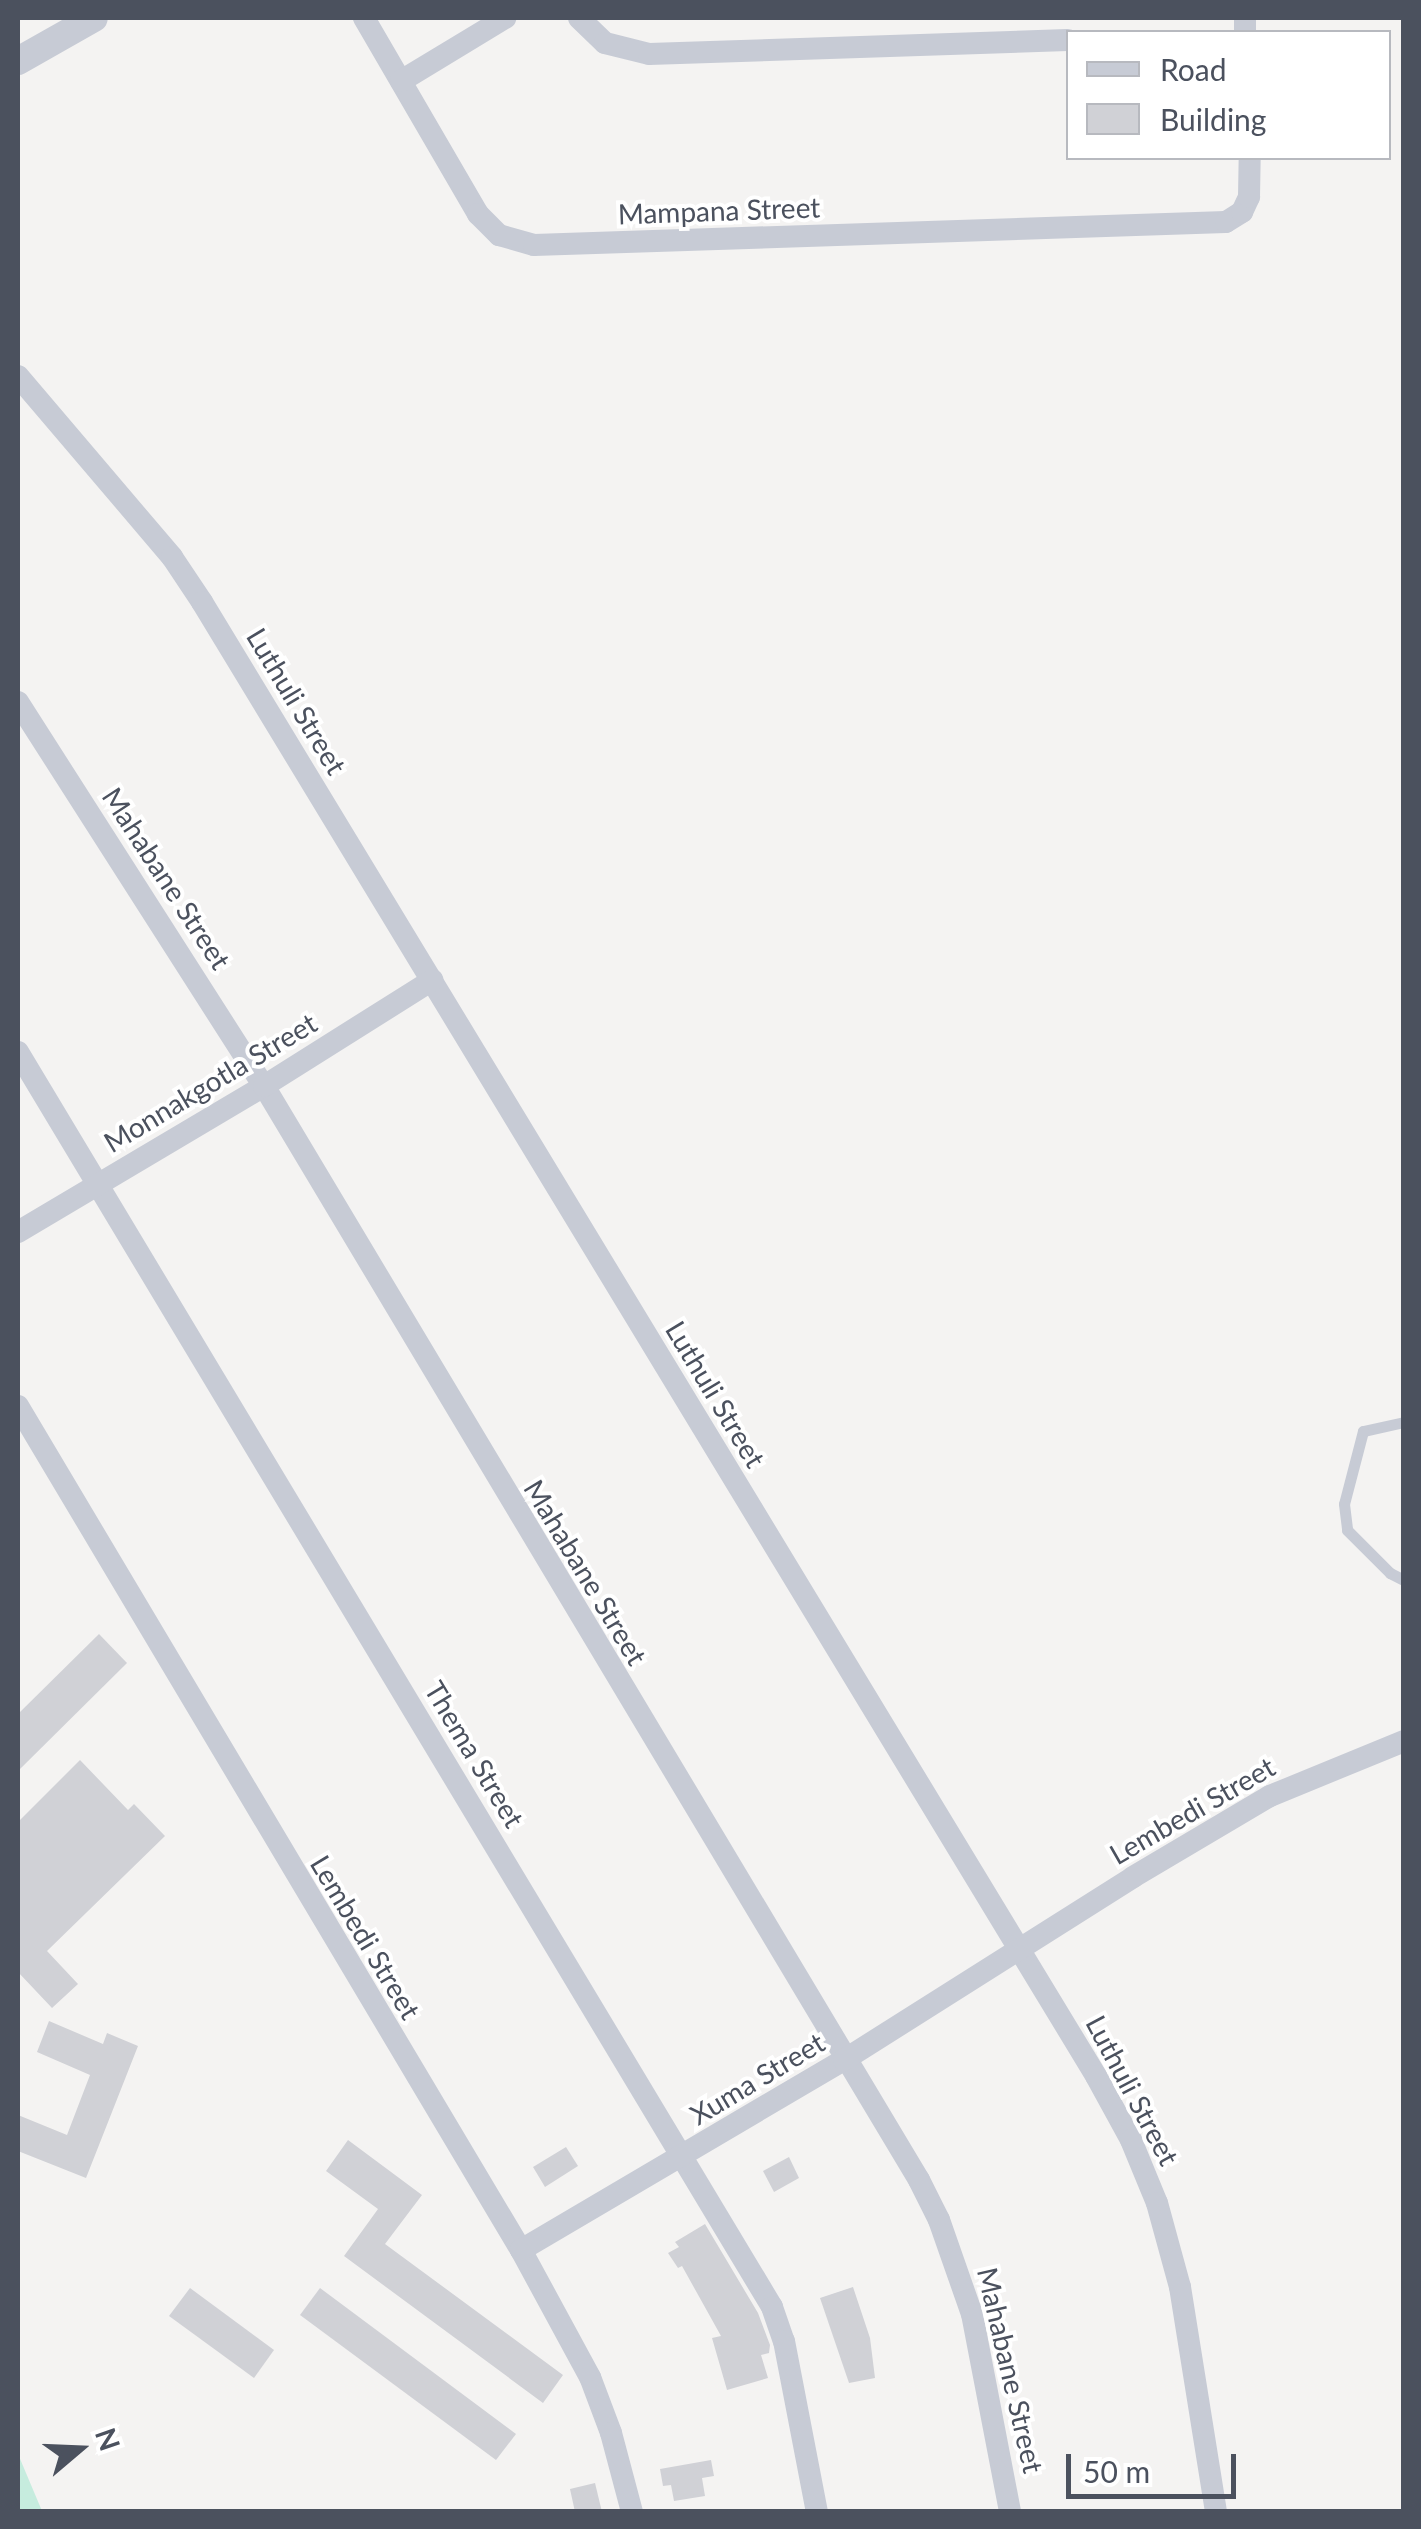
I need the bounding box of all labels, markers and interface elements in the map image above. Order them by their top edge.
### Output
legend [1066,30,1391,160]
text: Road [1160,51,1227,87]
text: Building [1160,101,1266,137]
street label: Mampana Street [617,190,821,230]
street label: Luthuli Street [240,622,354,780]
street label: Mahabane Street [96,781,238,975]
street label: Monnakgotla Street [98,1005,322,1159]
street label: Luthuli Street [659,1315,773,1473]
street label: Mahabane Street [518,1473,654,1671]
street label: Thema Street [418,1675,532,1833]
street label: Lembedi Street [1104,1749,1280,1871]
street label: Lembedi Street [304,1849,428,2025]
street label: Luthuli Street [1080,2009,1186,2171]
street label: Xuma Street [684,2025,830,2131]
street label: Mahabane Street [971,2264,1051,2476]
north arrow [30,2399,130,2499]
text: N [89,2423,128,2455]
scale bar [1071,2434,1241,2496]
text: 50 m [1083,2453,1150,2489]

